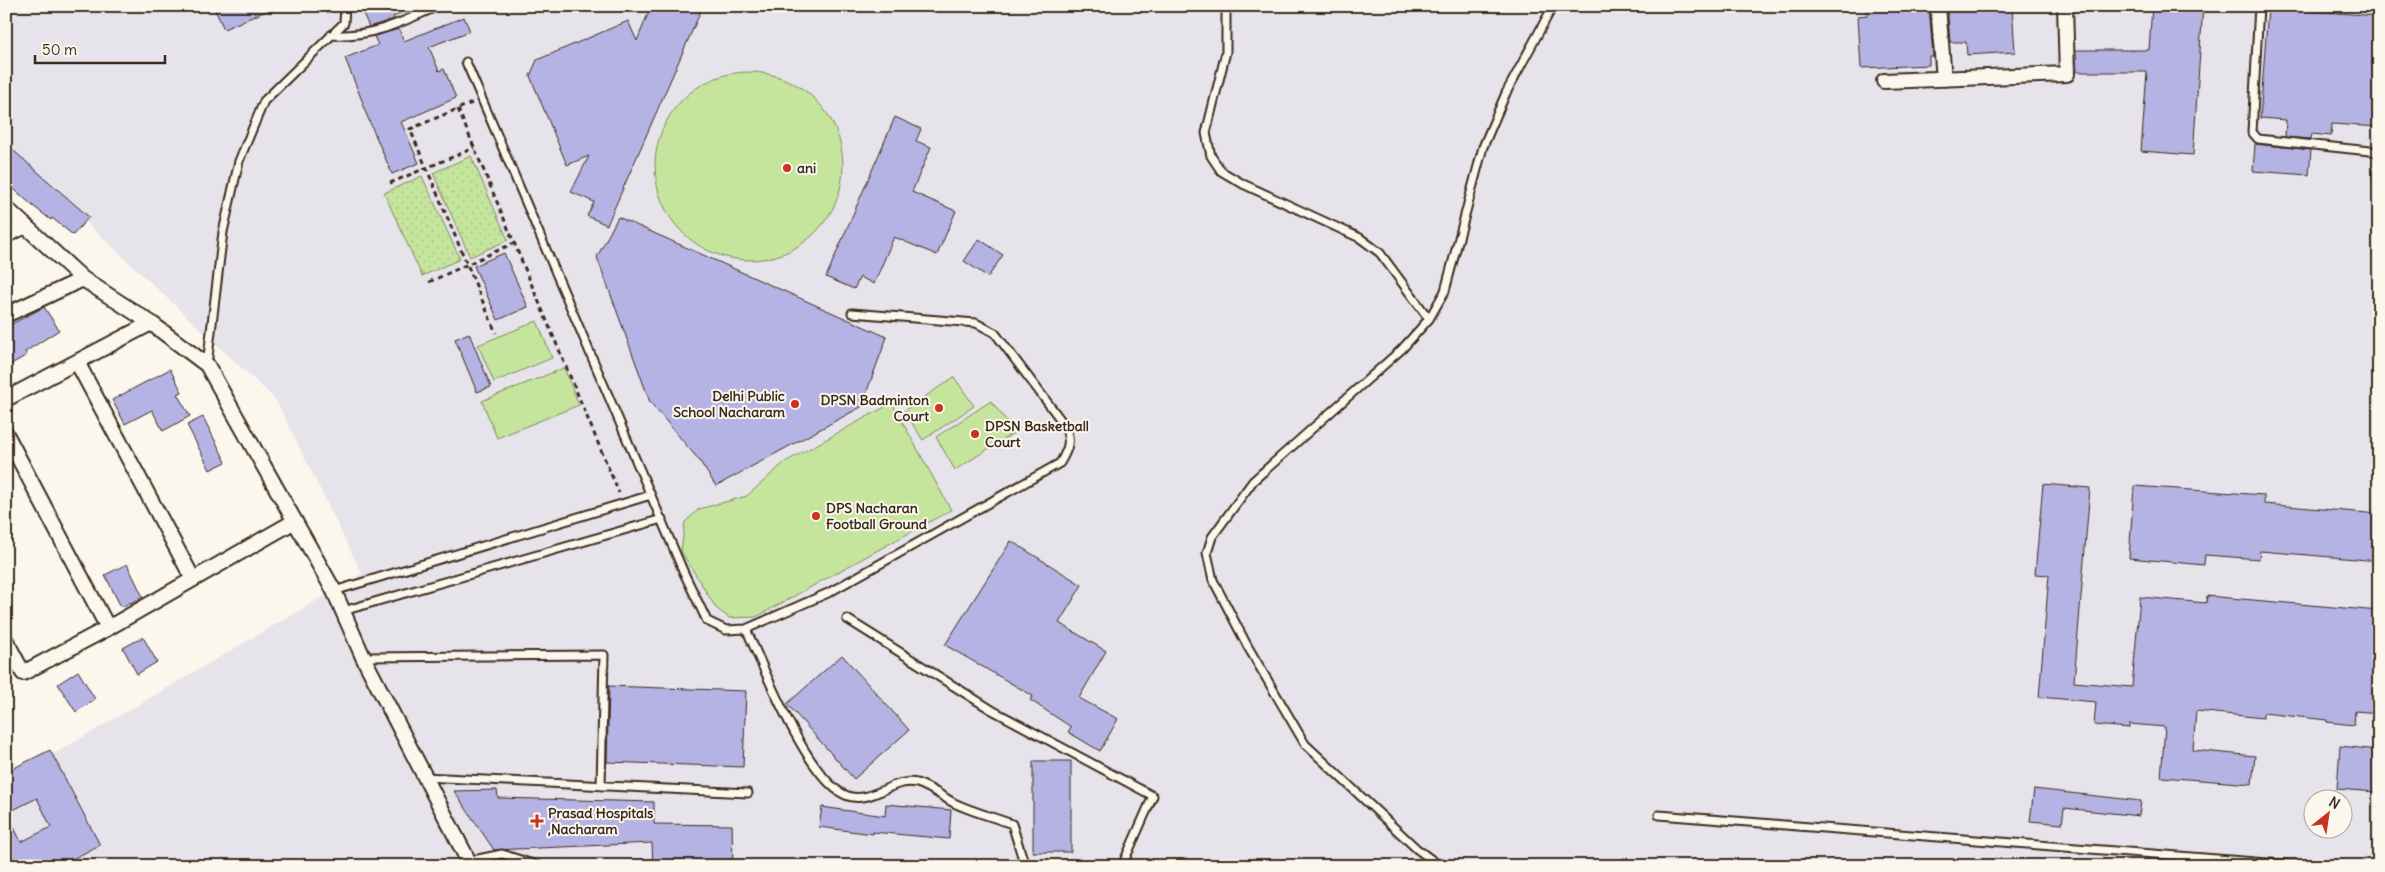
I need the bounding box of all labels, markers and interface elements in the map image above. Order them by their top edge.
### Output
scale bar [35,32,165,64]
text: 50 m [42,40,77,59]
place label: ani [797,159,816,177]
marker: ani [781,162,793,174]
place label: Delhi Public School Nacharam [673,387,786,421]
place label: DPSN Badminton Court [820,391,929,425]
marker: Delhi Public School Nacharam [789,398,801,410]
marker: DPSN Badminton Court [933,402,945,414]
place label: DPSN Basketball Court [985,417,1089,451]
marker: DPSN Basketball Court [969,428,981,440]
place label: DPS Nacharan Football Ground [826,499,928,533]
marker: DPS Nacharan Football Ground [810,510,822,522]
north arrow [2302,790,2352,840]
text: N [2326,793,2343,813]
place label: Prasad Hospitals ,Nacharam [548,804,654,838]
marker: Prasad Hospitals ,Nacharam [530,814,544,828]

